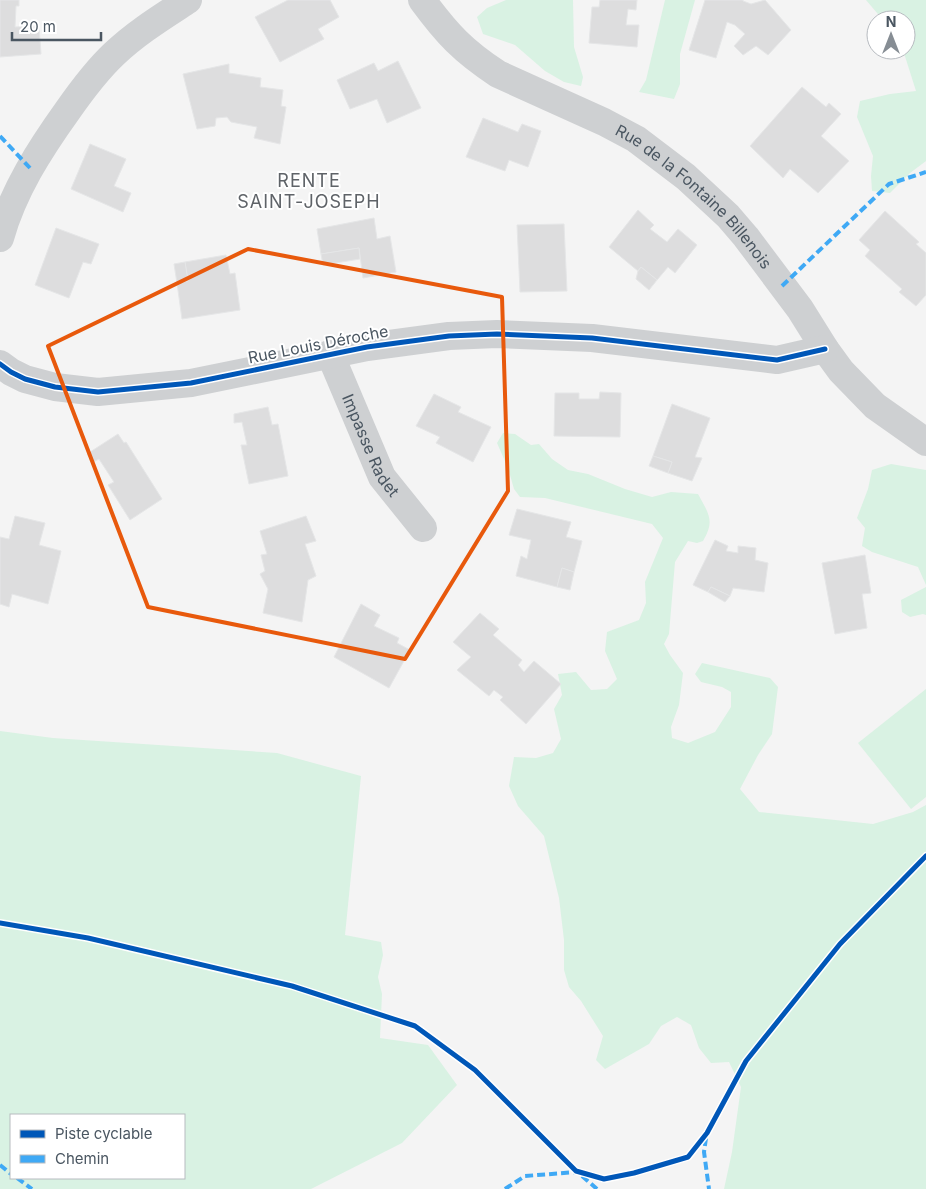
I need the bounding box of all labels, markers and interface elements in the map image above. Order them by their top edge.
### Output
scale bar [12,10,101,42]
north arrow [866,10,916,60]
text: N [886,13,896,30]
text: 20 m [20,17,56,36]
street label: Rue de la Fontaine Billenois [612,120,776,273]
district label: RENTE SAINT-JOSEPH [237,170,381,212]
street label: Rue Louis Déroche [246,321,390,367]
street label: Impasse Radet [338,391,404,501]
legend [10,1114,185,1179]
text: Piste cyclable [55,1124,152,1143]
text: Chemin [55,1149,109,1168]

